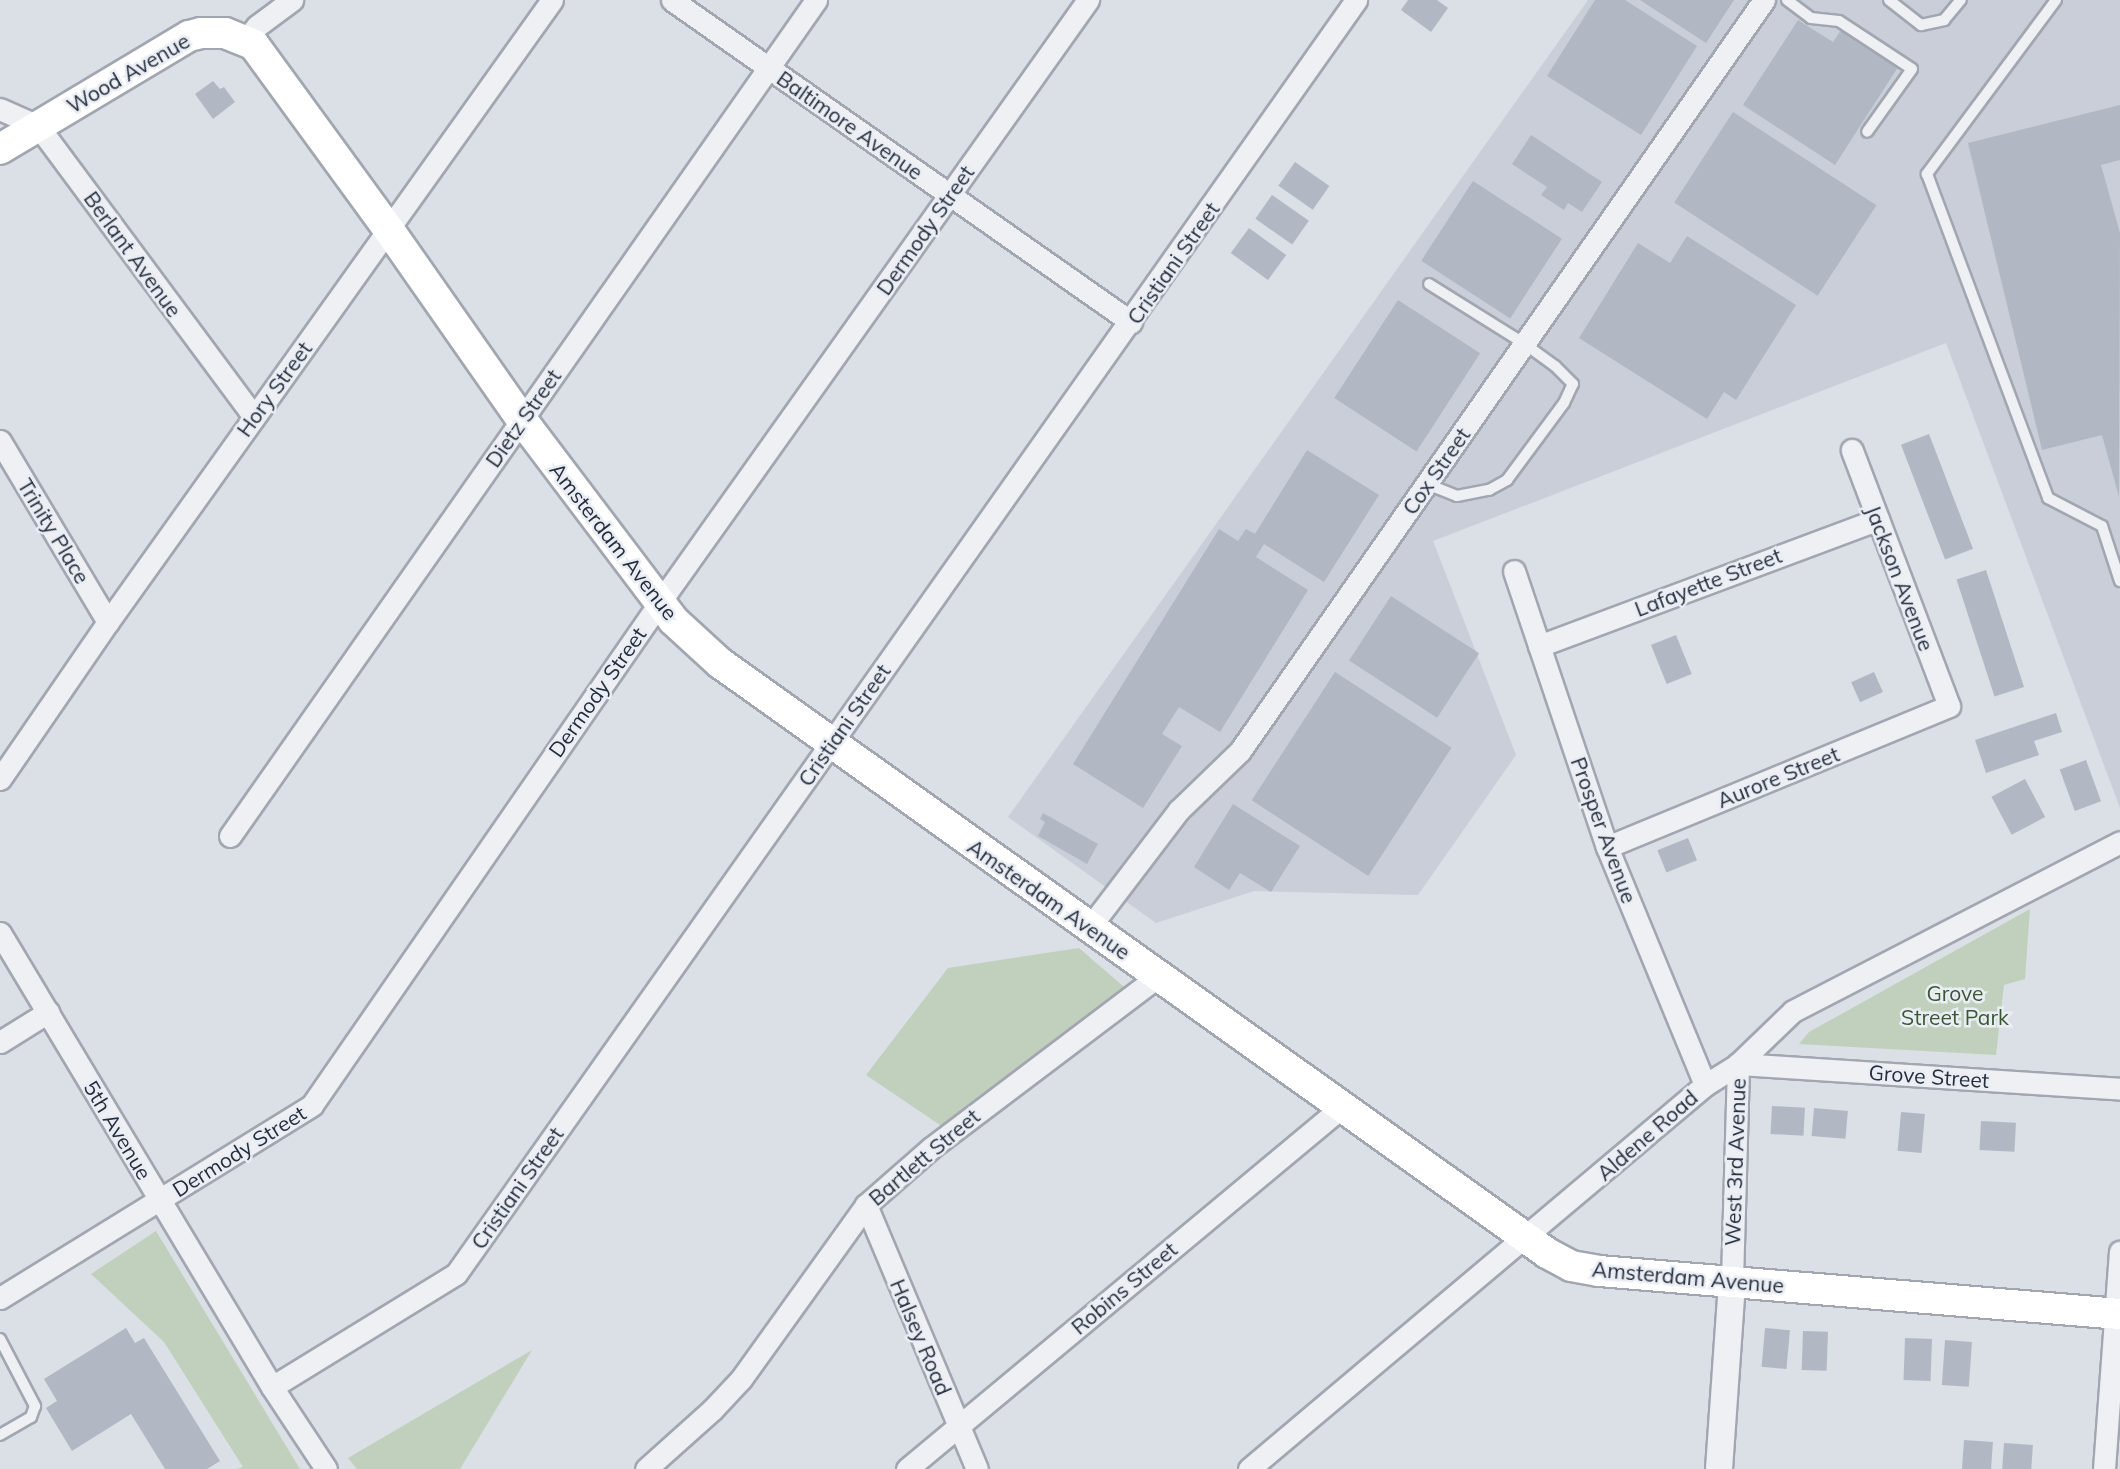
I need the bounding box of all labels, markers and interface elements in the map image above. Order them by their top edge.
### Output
street label: Wood Avenue [62,28,194,118]
street label: Baltimore Avenue [772,65,928,185]
street label: Dermody Street [871,160,979,300]
street label: Berlant Avenue [79,186,187,322]
street label: Cristiani Street [1122,197,1224,329]
street label: Hory Street [231,337,317,441]
street label: Dietz Street [480,364,566,472]
street label: Cox Street [1397,423,1475,519]
street label: Amsterdam Avenue [545,457,683,625]
street label: Trinity Place [13,474,95,588]
street label: Jackson Avenue [1861,502,1939,654]
street label: Lafayette Street [1631,542,1785,622]
street label: Dermody Street [543,622,651,762]
street label: Cristiani Street [793,659,895,791]
street label: Aurore Street [1713,741,1843,813]
street label: Prosper Avenue [1566,754,1642,906]
street label: Amsterdam Avenue [963,833,1135,965]
park label: Grove Street Park [1901,980,2009,1030]
street label: Grove Street [1868,1059,1990,1093]
street label: 5th Avenue [79,1076,157,1184]
street label: West 3rd Avenue [1719,1078,1751,1246]
street label: Aldene Road [1592,1084,1702,1186]
street label: Dermody Street [168,1100,310,1202]
street label: Bartlett Street [864,1103,984,1211]
street label: Cristiani Street [466,1122,568,1254]
street label: Robins Street [1066,1237,1182,1339]
street label: Amsterdam Avenue [1591,1256,1785,1298]
street label: Halsey Road [885,1275,957,1399]

